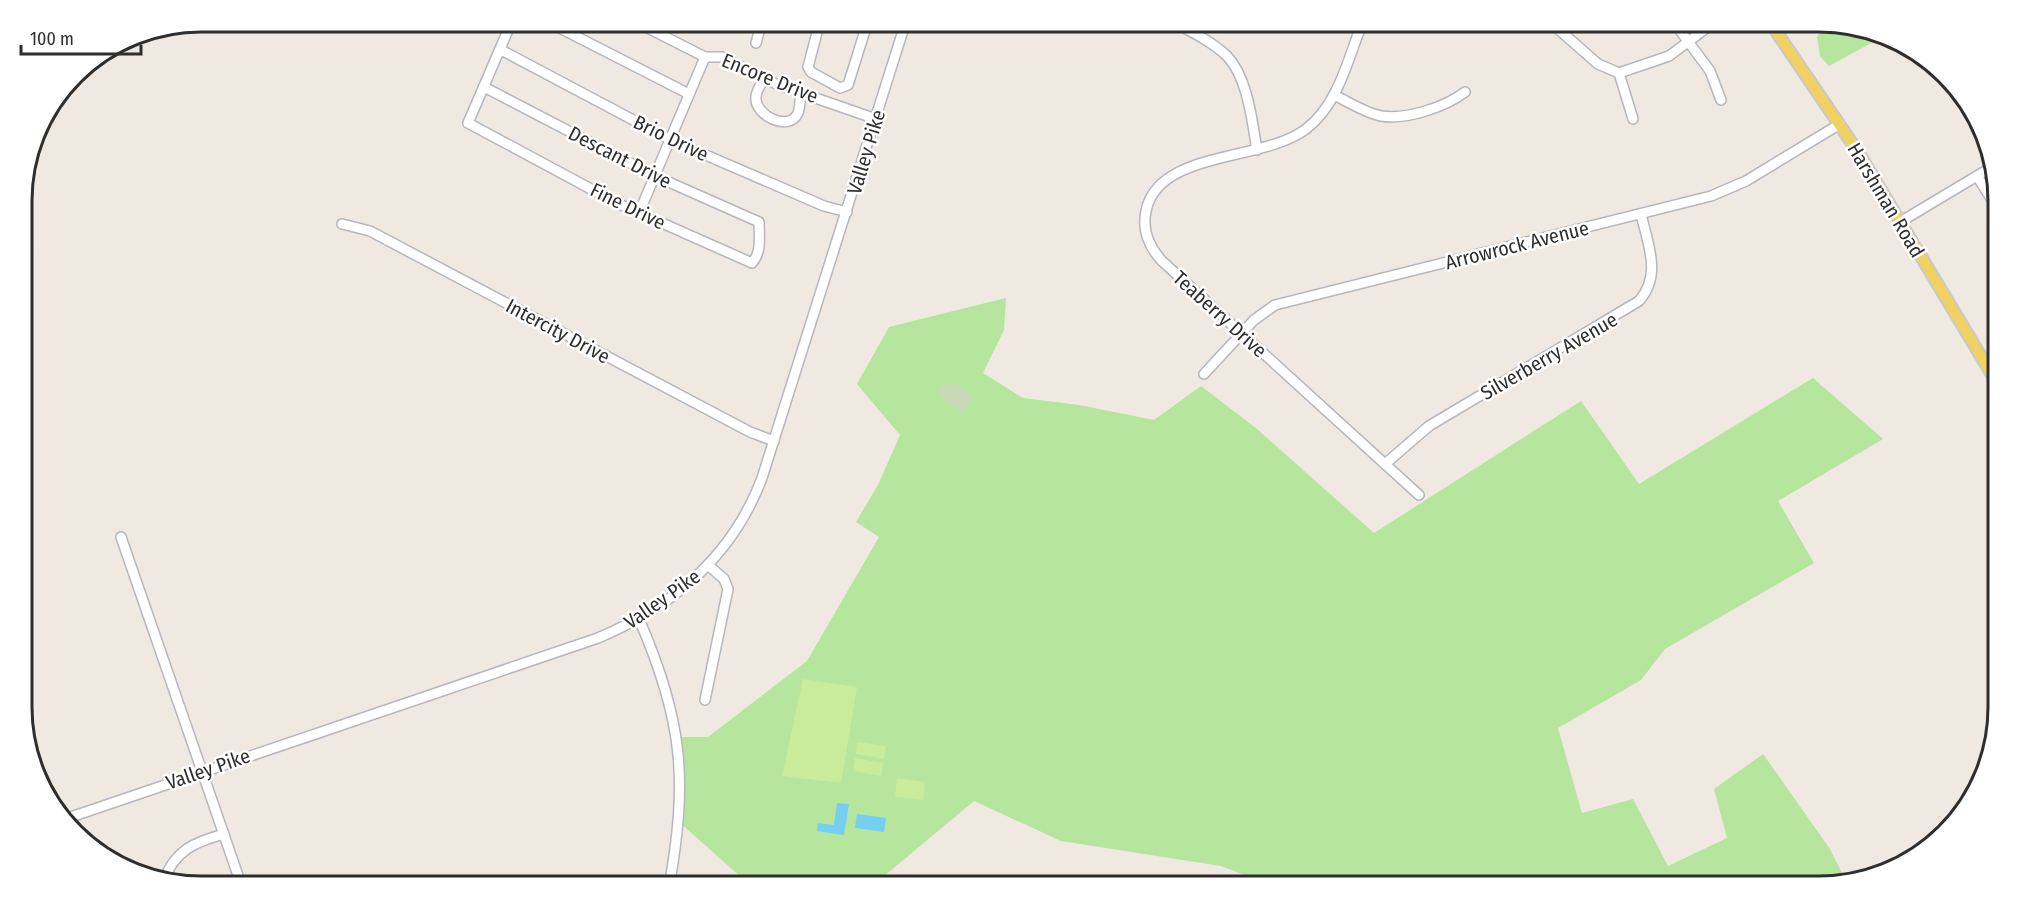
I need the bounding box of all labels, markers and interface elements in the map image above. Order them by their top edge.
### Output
scale bar [21,18,141,56]
text: 100 m [30,28,74,50]
street label: Encore Drive [718,48,822,108]
street label: Valley Pike [842,107,890,197]
street label: Brio Drive [630,110,712,166]
street label: Descant Drive [565,121,675,193]
street label: Harshman Road [1842,138,1930,262]
street label: Fine Drive [587,178,669,234]
street label: Arrowrock Avenue [1443,216,1591,274]
street label: Teaberry Drive [1168,266,1272,362]
street label: Intercity Drive [502,294,614,368]
street label: Silverberry Avenue [1476,307,1622,405]
street label: Valley Pike [619,564,705,634]
street label: Valley Pike [163,743,253,795]

